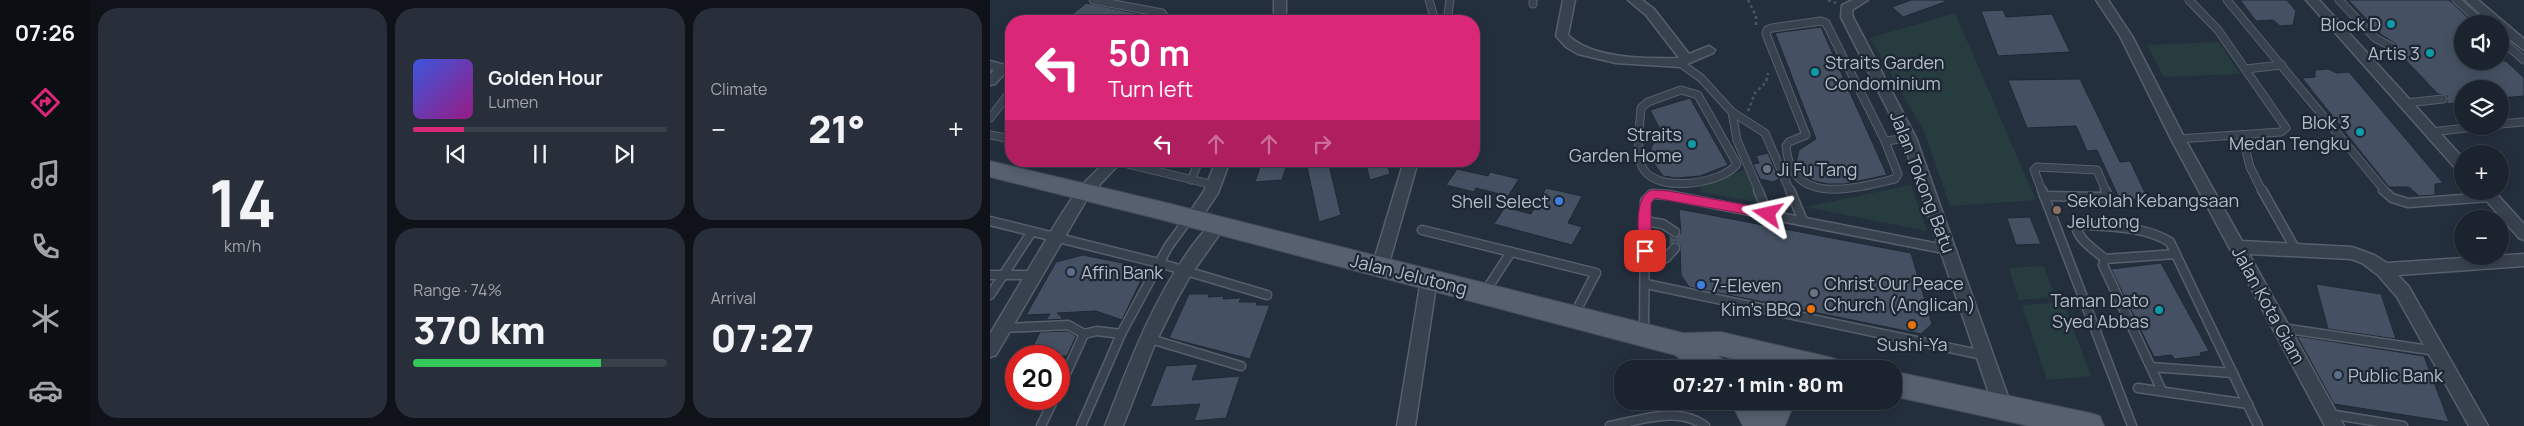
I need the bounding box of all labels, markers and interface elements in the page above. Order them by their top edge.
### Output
place label: Block D [2321,12,2381,36]
map controls [2454,15,2509,265]
button: sound [2454,15,2509,70]
text: 07:26 [15,18,75,48]
marker: Block D [2385,18,2397,30]
text: 50 m [1108,29,1190,77]
icon: left [1025,35,1090,100]
place label: Artis 3 [2368,41,2420,65]
marker: Artis 3 [2424,47,2436,59]
place label: Straits Garden Condominium [1825,50,1945,95]
text: Golden Hour [488,65,603,91]
marker: Straits Garden Condominium [1809,66,1821,78]
text: Turn left [1108,74,1193,104]
text: Climate [711,78,767,100]
button: layers [2454,80,2509,135]
icon: directions [28,85,63,120]
text: Lumen [488,91,538,113]
text: 21° [808,102,865,154]
street label: Jalan Tokong Batu [1885,108,1961,256]
text: − [711,110,726,148]
text: + [948,110,964,148]
place label: Blok 3 Medan Tengku [2229,110,2350,155]
place label: Straits Garden Home [1569,122,1682,167]
marker: Blok 3 Medan Tengku [2354,126,2366,138]
icon: left [1149,130,1177,158]
icon: ahead [1202,130,1230,158]
icon: ahead [1255,130,1283,158]
icon: right [1308,130,1336,158]
marker: Straits Garden Home [1686,138,1698,150]
icon: previous [442,140,470,168]
icon: pause [526,140,554,168]
icon: next [610,140,638,168]
button: + [2454,145,2509,200]
icon: music [28,157,63,192]
place label: Ji Fu Tang [1777,157,1857,181]
text: 14 [209,158,277,247]
marker: Ji Fu Tang [1761,163,1773,175]
position arrow [1741,187,1793,239]
place label: Sekolah Kebangsaan Jelutong [2067,188,2239,233]
place label: Shell Select [1451,189,1549,213]
marker: Shell Select [1553,195,1565,207]
marker: Sekolah Kebangsaan Jelutong [2051,204,2063,216]
button: − [2454,210,2509,265]
icon: phone [28,229,63,264]
pin [1624,230,1666,272]
text: km/h [224,235,261,257]
icon: arrive [1631,237,1659,265]
street label: Jalan Kota Giam [2227,242,2311,368]
street label: Jalan Jelutong [1348,248,1470,300]
place label: Affin Bank [1081,260,1164,284]
marker: Affin Bank [1065,266,1077,278]
place label: Christ Our Peace Church (Anglican) [1824,271,1976,316]
place label: 7-Eleven [1711,273,1782,297]
text: Range · 74% [413,279,502,301]
marker: 7-Eleven [1695,279,1707,291]
text: Arrival [711,287,756,309]
marker: Christ Our Peace Church (Anglican) [1808,287,1820,299]
place label: Taman Dato Syed Abbas [2050,288,2149,333]
place label: Kim's BBQ [1721,297,1801,321]
icon: climate [28,301,63,336]
text: 370 km [413,303,545,355]
marker: Kim's BBQ [1805,303,1817,315]
marker: Taman Dato Syed Abbas [2153,304,2165,316]
text: 07:27 [711,311,814,363]
marker: Sushi-Ya [1906,319,1918,331]
place label: Sushi-Ya [1877,332,1947,356]
speed limit sign: 20 [1005,345,1070,410]
place label: Public Bank [2348,363,2444,387]
marker: Public Bank [2332,369,2344,381]
text: 07:27 · 1 min · 80 m [1673,372,1843,398]
icon: car [28,373,63,408]

